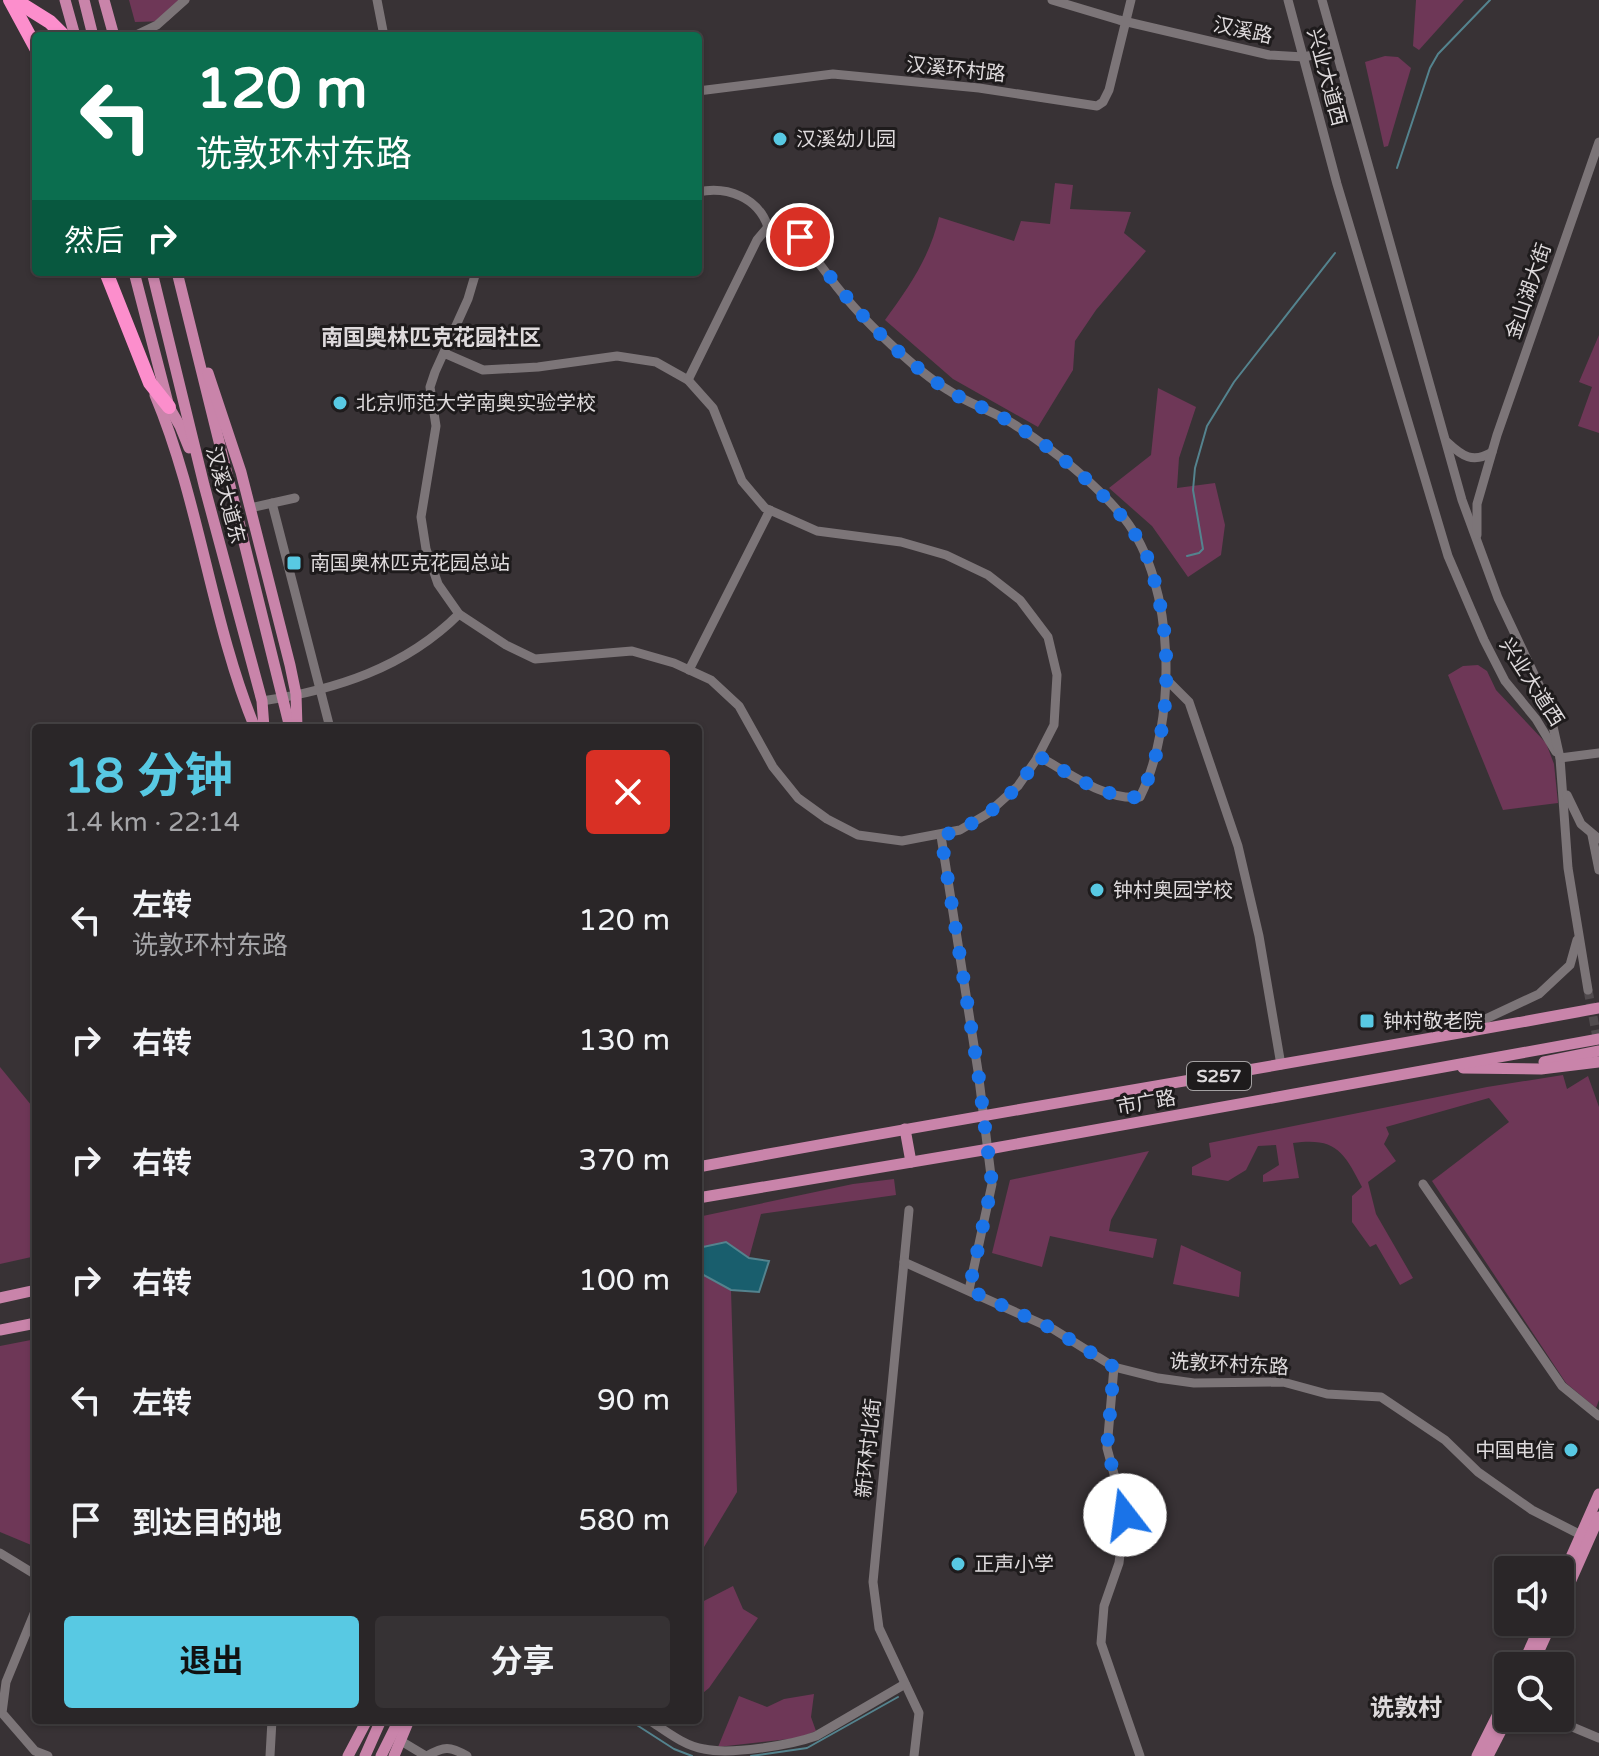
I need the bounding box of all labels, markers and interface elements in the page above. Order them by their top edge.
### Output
street label: 汉溪路 [1211,13,1275,49]
street label: 兴业大道西 [1302,26,1351,129]
street label: 汉溪环村路 [905,53,1007,87]
text: 120 m [196,56,367,123]
icon: left [64,64,168,168]
place label: 汉溪幼儿园 [796,128,896,152]
marker: 汉溪幼儿园 [771,130,789,148]
text: 诜敦环村东路 [196,133,412,176]
pin [766,203,834,271]
icon: arrive [778,215,822,259]
icon: right [140,216,184,260]
text: 然后 [64,223,124,260]
street label: 金山湖大街 [1501,240,1557,343]
district label: 南国奥林匹克花园社区 [321,325,541,351]
place label: 北京师范大学南奥实验学校 [356,392,596,416]
marker: 北京师范大学南奥实验学校 [331,394,349,412]
street label: 汉溪大道东 [201,444,250,547]
place label: 南国奥林匹克花园总站 [310,552,510,576]
marker: 南国奥林匹克花园总站 [285,554,303,572]
street label: 兴业大道西 [1494,634,1568,731]
text: 18 分钟 [64,748,233,806]
button: close [586,750,670,834]
text: 1.4 km · 22:14 [64,807,240,838]
place label: 钟村奥园学校 [1113,879,1233,903]
marker: 钟村奥园学校 [1088,881,1106,899]
text: 左转 [132,887,192,924]
icon: left [64,898,108,942]
text: 120 m [578,902,670,939]
text: 诜敦环村东路 [132,930,288,961]
place label: 钟村敬老院 [1383,1010,1483,1034]
marker: 钟村敬老院 [1358,1012,1376,1030]
icon: right [64,1018,108,1062]
text: 130 m [578,1022,670,1059]
text: 右转 [132,1025,192,1062]
road number: S257 [1187,1062,1251,1090]
street label: 市广路 [1115,1086,1178,1120]
icon: right [64,1138,108,1182]
text: 370 m [578,1142,670,1179]
text: 右转 [132,1145,192,1182]
icon: right [64,1258,108,1302]
text: 100 m [578,1262,670,1299]
text: 右转 [132,1265,192,1302]
street label: 诜敦环村东路 [1168,1350,1289,1380]
icon: left [64,1378,108,1422]
text: 90 m [597,1382,670,1419]
text: 左转 [132,1385,192,1422]
street label: 新环村北街 [852,1397,886,1499]
place label: 中国电信 [1475,1439,1555,1463]
marker: 中国电信 [1562,1441,1580,1459]
position arrow [1083,1473,1167,1557]
icon: arrive [64,1498,108,1542]
text: 580 m [578,1502,670,1539]
text: 到达目的地 [132,1505,282,1542]
place label: 正声小学 [974,1553,1054,1577]
marker: 正声小学 [949,1555,967,1573]
map controls [1494,1556,1574,1732]
button: sound [1494,1556,1574,1636]
button: 退出 [64,1616,359,1708]
button: 分享 [375,1616,670,1708]
button: search [1494,1652,1574,1732]
district label: 诜敦村 [1370,1694,1442,1723]

